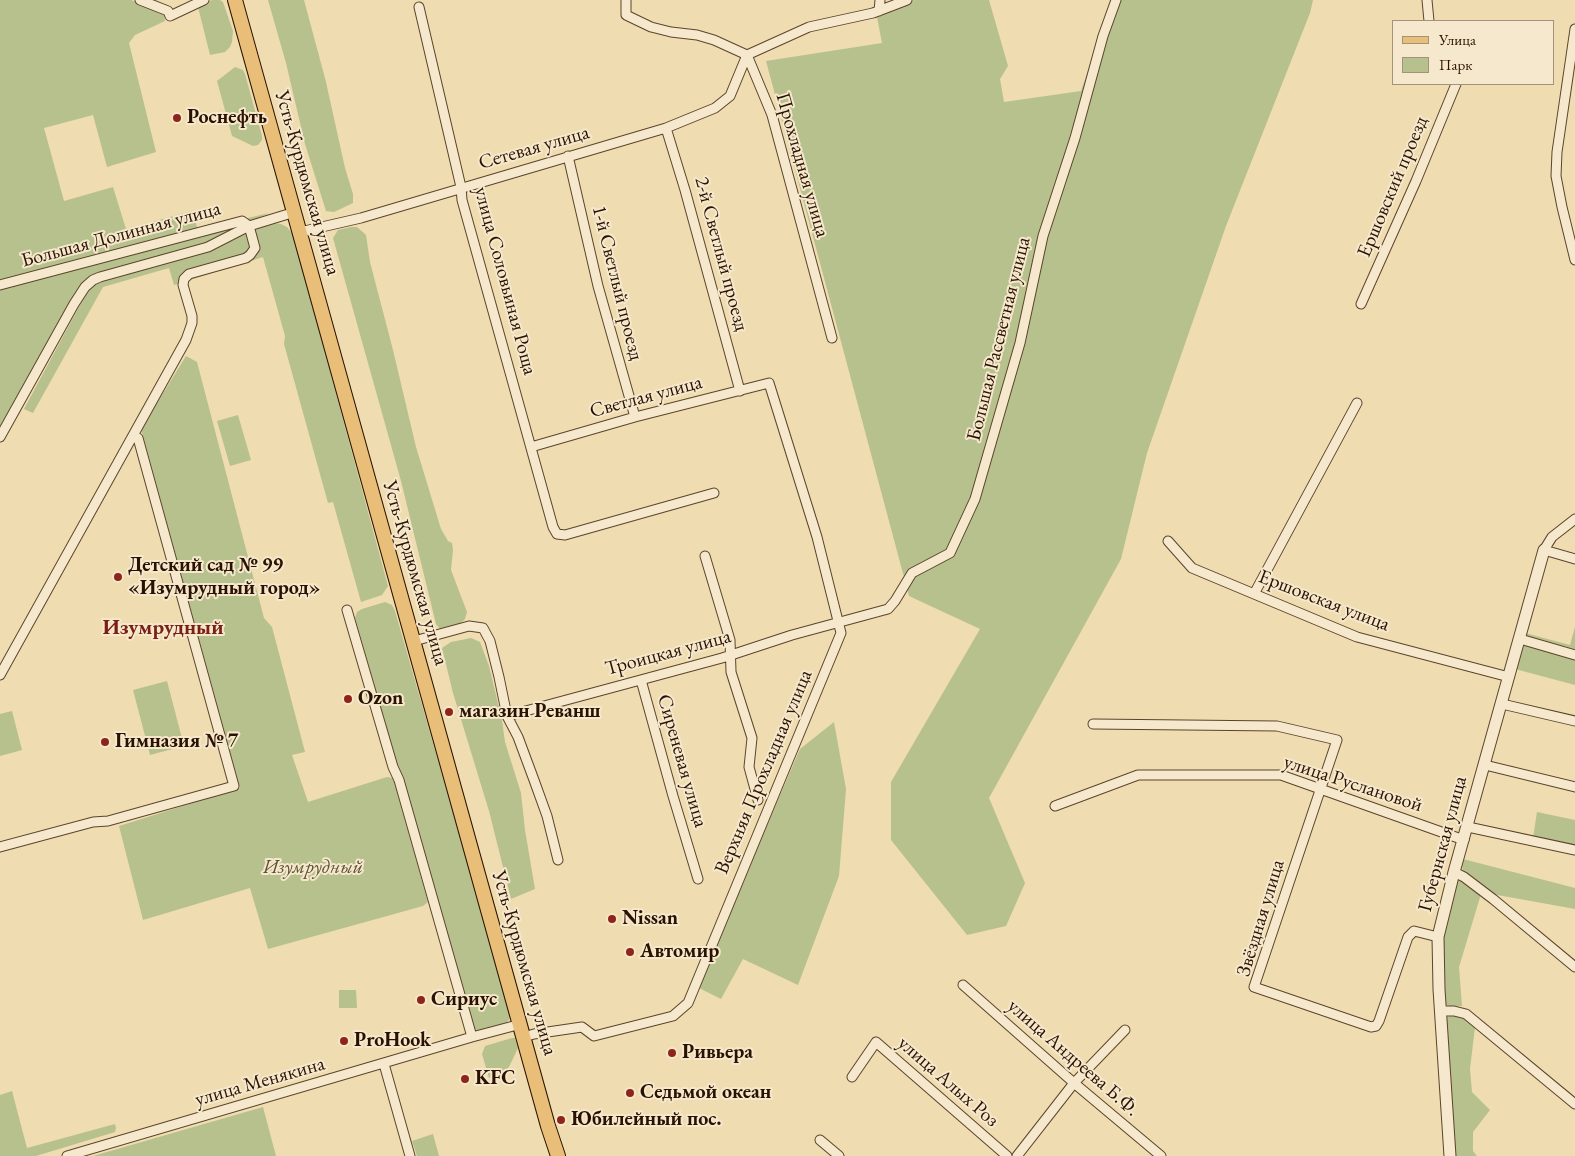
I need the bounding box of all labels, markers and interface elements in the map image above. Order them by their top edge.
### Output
legend [1392,20,1555,85]
text: Улица [1439,30,1476,49]
text: Парк [1439,55,1472,74]
street label: Усть-Курдюмская улица [269,88,345,278]
street label: Прохладная улица [770,90,834,240]
place label: Роснефть [187,106,267,130]
marker: Роснефть [171,112,183,124]
street label: Ершовский проезд [1352,113,1434,261]
street label: Сетевая улица [476,121,592,175]
street label: 2-й Светлый проезд [689,174,753,334]
street label: улица Соловьиная Роща [468,184,542,378]
street label: Большая Долинная улица [19,197,223,273]
street label: 1-й Светлый проезд [586,203,648,363]
street label: Большая Рассветная улица [962,234,1036,444]
street label: Светлая улица [587,370,705,424]
street label: Усть-Курдюмская улица [377,478,453,668]
place label: Детский сад № 99 «Изумрудный город» [128,554,320,601]
street label: Ершовская улица [1255,565,1393,637]
marker: Детский сад № 99 «Изумрудный город» [112,571,124,583]
district label: Изумрудный [102,615,224,641]
street label: Троицкая улица [602,625,734,681]
street label: Верхняя Прохладная улица [710,666,818,878]
place label: Ozon [358,687,403,711]
street label: Сиреневая улица [652,692,712,830]
marker: Ozon [342,693,354,705]
place label: магазин Реванш [459,700,600,724]
marker: магазин Реванш [443,706,455,718]
place label: Гимназия № 7 [115,730,238,754]
marker: Гимназия № 7 [99,736,111,748]
street label: улица Руслановой [1281,750,1425,818]
street label: Губернская улица [1413,773,1473,915]
park label: Изумрудный [263,856,363,880]
street label: Звёздная улица [1232,857,1290,979]
street label: Усть-Курдюмская улица [486,868,562,1058]
place label: Nissan [622,907,678,931]
marker: Nissan [606,913,618,925]
place label: Автомир [640,940,719,964]
marker: Автомир [624,946,636,958]
place label: Сириус [431,988,497,1012]
marker: Сириус [415,994,427,1006]
street label: улица Андреева Б.Ф. [1002,994,1144,1122]
place label: ProHook [354,1029,431,1053]
street label: улица Алых Роз [892,1032,1004,1132]
marker: ProHook [338,1035,350,1047]
place label: Ривьера [682,1041,753,1065]
marker: Ривьера [666,1047,678,1059]
street label: улица Менякина [192,1052,328,1112]
place label: KFC [475,1067,515,1091]
marker: KFC [459,1073,471,1085]
place label: Седьмой океан [640,1081,771,1105]
marker: Седьмой океан [624,1087,636,1099]
place label: Юбилейный пос. [571,1108,722,1132]
marker: Юбилейный пос. [555,1114,567,1126]

